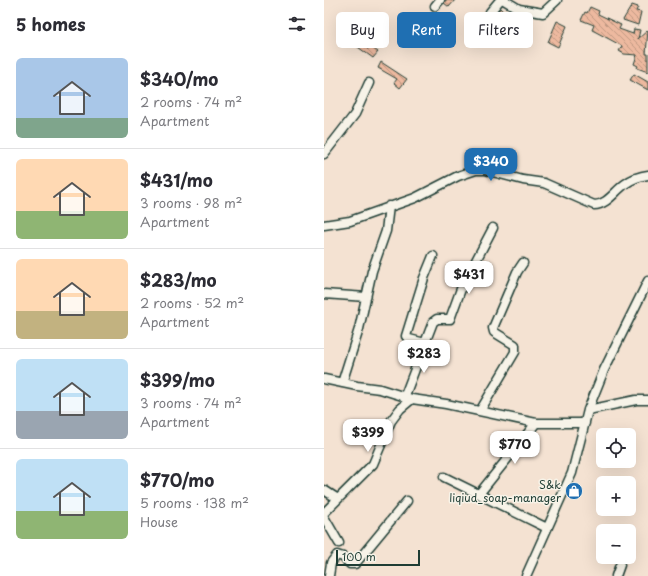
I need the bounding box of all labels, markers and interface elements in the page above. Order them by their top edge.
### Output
text: 5 homes [16,11,86,37]
chip: Buy [336,12,389,48]
chip: Rent [397,12,456,48]
chip: Filters [464,12,533,48]
icon: filters [286,13,308,35]
text: $340/mo [140,66,218,92]
icon: home [48,74,96,122]
text: 2 rooms · 74 m² [140,92,242,111]
text: Apartment [140,111,209,130]
pin: $340 [467,148,515,182]
text: $340 [473,151,509,170]
text: $431/mo [140,167,213,193]
icon: home [48,175,96,223]
text: 3 rooms · 98 m² [140,193,242,212]
text: Apartment [140,212,209,231]
pin: $431 [445,261,493,295]
text: $431 [454,264,484,283]
text: $283/mo [140,267,217,293]
icon: home [48,275,96,323]
text: 2 rooms · 52 m² [140,293,244,312]
text: Apartment [140,312,209,331]
pin: $283 [400,340,448,374]
text: $283 [407,343,441,362]
text: $399/mo [140,367,215,393]
icon: home [48,375,96,423]
text: 3 rooms · 74 m² [140,393,242,412]
text: Apartment [140,412,209,431]
pin: $399 [344,419,392,453]
text: $399 [352,422,384,441]
map controls [596,428,636,564]
button: locate [596,428,636,468]
pin: $770 [491,431,539,465]
text: $770 [499,434,531,453]
text: $770/mo [140,467,214,493]
icon: home [48,475,96,523]
place label: S&k liqiud_soap-manager [449,476,562,506]
button: + [596,476,636,516]
shop icon: S&k liqiud_soap-manager [564,481,584,501]
text: 5 rooms · 138 m² [140,493,249,512]
text: House [140,512,178,531]
button: − [596,524,636,564]
scale bar [336,548,420,567]
text: 100 m [342,548,376,565]

